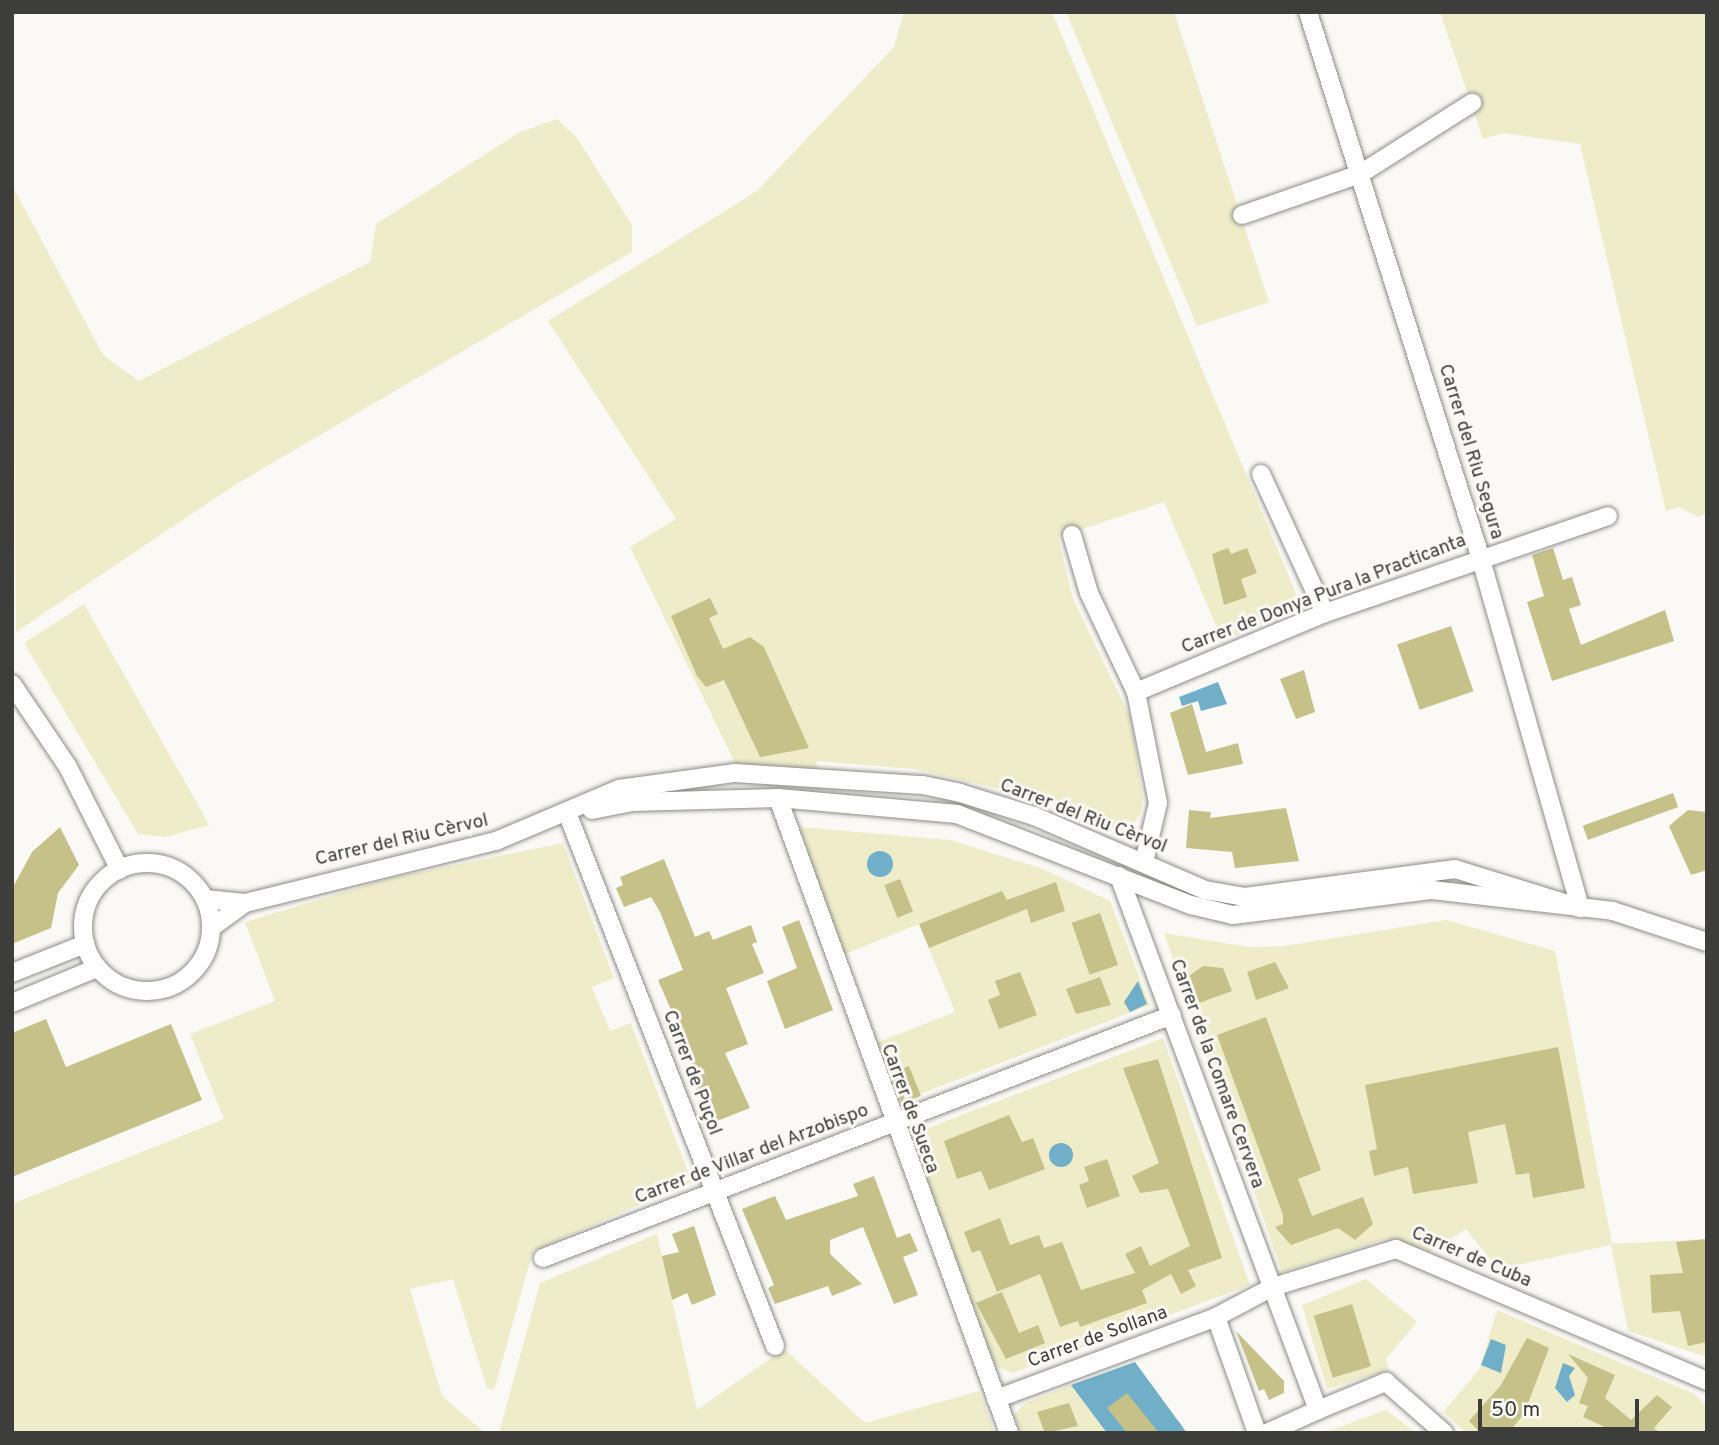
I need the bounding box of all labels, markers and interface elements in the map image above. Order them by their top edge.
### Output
street label: Carrer del Riu Segura [1432,362,1508,542]
street label: Carrer de Donya Pura la Practicanta [1178,530,1470,660]
street label: Carrer del Riu Cèrvol [996,775,1170,859]
street label: Carrer del Riu Cèrvol [313,810,491,872]
street label: Carrer de la Comare Cervera [1164,956,1268,1192]
street label: Carrer de Puçol [657,1007,725,1139]
street label: Carrer de Sueca [875,1041,943,1177]
street label: Carrer de Villar del Arzobispo [631,1100,873,1210]
street label: Carrer de Cuba [1407,1222,1535,1294]
street label: Carrer de Sollana [1025,1302,1171,1374]
scale bar [1481,1386,1642,1430]
text: 50 m [1491,1397,1540,1424]

